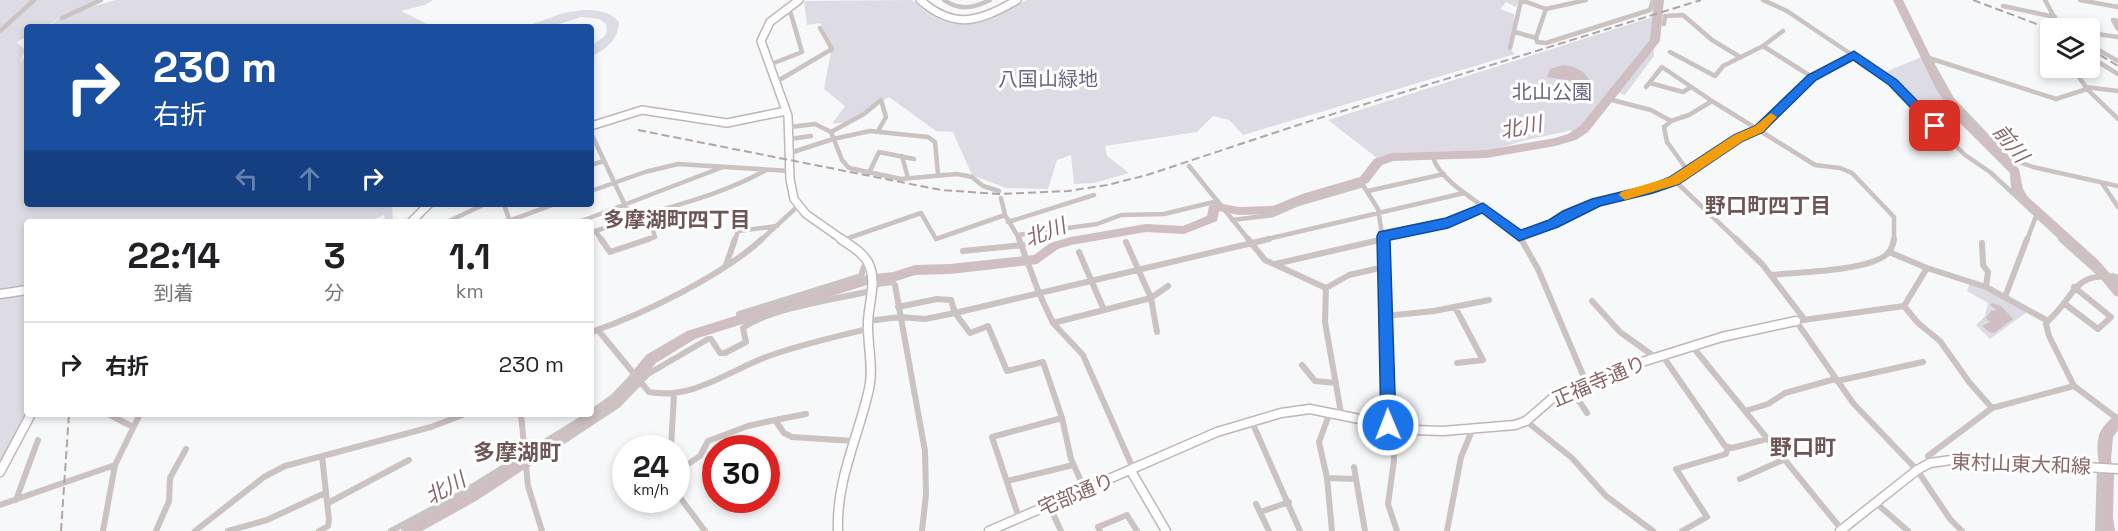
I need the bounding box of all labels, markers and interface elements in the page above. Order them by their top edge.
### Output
map controls [2040,18,2100,78]
button: layers [2040,18,2100,78]
text: 230 m [153,41,277,94]
icon: right [54,48,132,126]
park label: 八国山緑地 [998,66,1098,92]
park label: 北山公園 [1512,79,1592,105]
text: 右折 [153,97,207,132]
pin [1909,100,1960,151]
water label: 北川 [1498,109,1546,144]
icon: arrive [1918,109,1951,142]
water label: 前川 [1987,118,2036,169]
icon: left [230,162,263,195]
icon: ahead [293,162,326,195]
icon: right [356,162,389,195]
district label: 野口町四丁目 [1705,192,1831,219]
district label: 多摩湖町四丁目 [604,206,751,233]
water label: 北川 [1021,211,1071,252]
text: 22:14 [128,233,220,279]
text: 3 [324,233,346,279]
text: 1.1 [449,234,490,280]
text: km [456,278,484,304]
text: 到着 [154,280,194,306]
text: 分 [325,280,345,306]
icon: right [54,348,87,381]
street label: 正福寺通り [1548,349,1650,413]
text: 230 m [499,350,564,378]
text: 右折 [105,352,149,380]
position arrow [1356,393,1420,457]
district label: 野口町 [1770,433,1836,461]
speed limit sign: 30 [702,435,780,513]
district label: 多摩湖町 [473,438,561,466]
text: 24 [633,447,669,486]
street label: 東村山東大和線 [1951,449,2091,479]
water label: 北川 [420,465,472,510]
street label: 宅部通り [1034,467,1118,521]
text: km/h [633,480,669,499]

